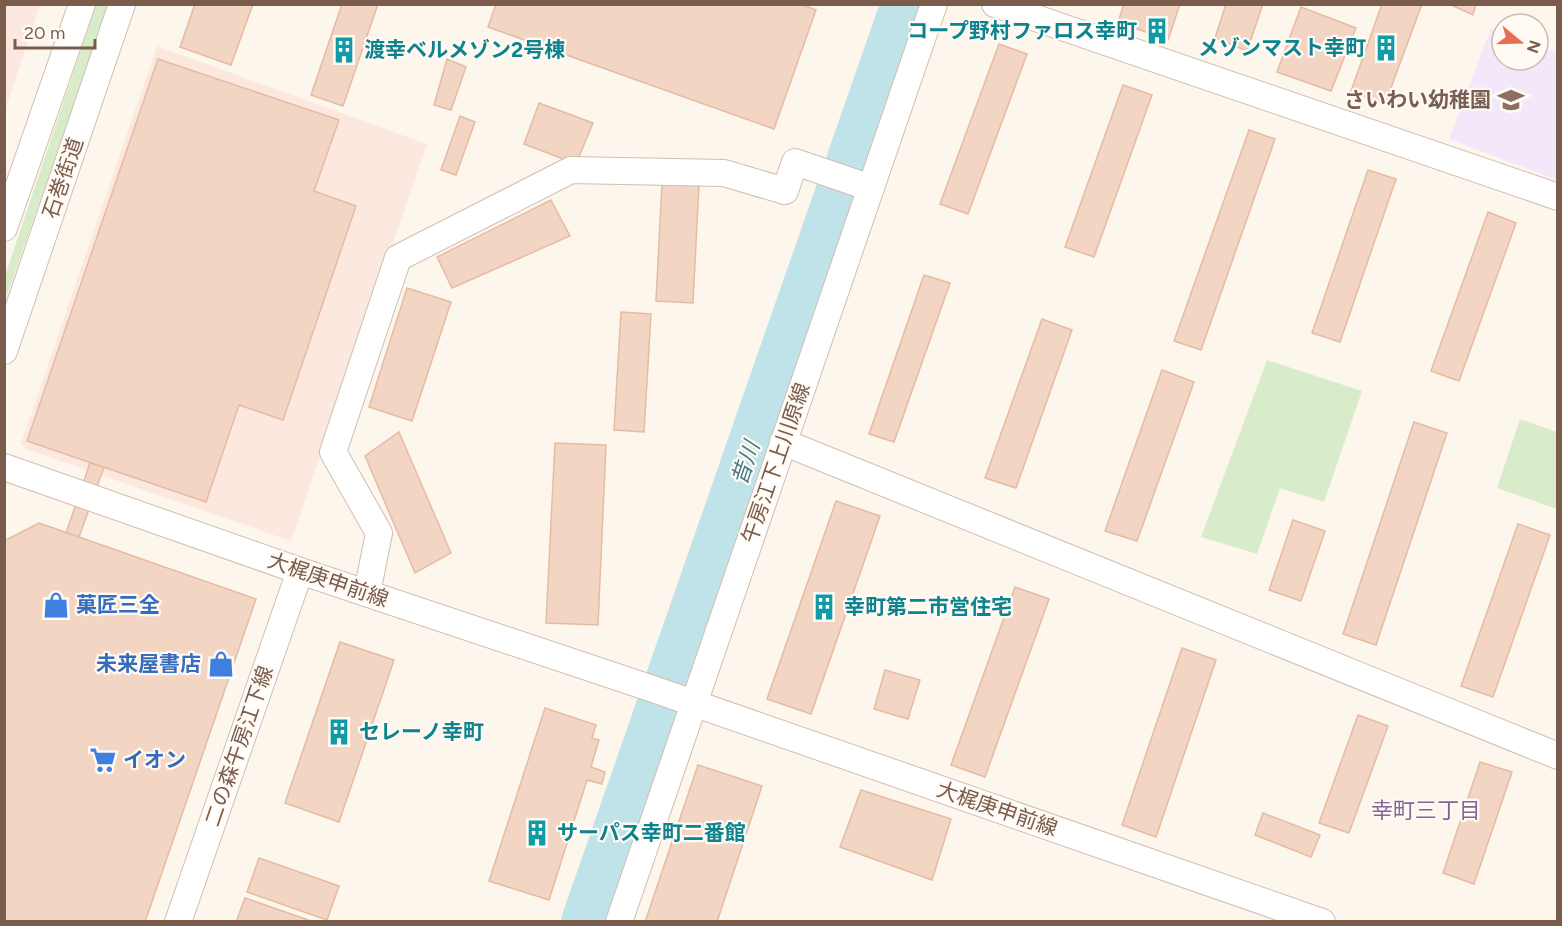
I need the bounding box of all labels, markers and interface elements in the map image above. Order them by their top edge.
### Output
scale bar [15,12,94,50]
north arrow [1490,12,1550,72]
building icon: コープ野村ファロス幸町 [1142,16,1172,46]
place label: コープ野村ファロス幸町 [907,18,1137,43]
text: 20 m [24,22,65,44]
building icon: メゾンマスト幸町 [1371,33,1401,63]
building icon: 渡幸ベルメゾン2号棟 [329,35,359,65]
place label: メゾンマスト幸町 [1198,35,1366,60]
place label: 渡幸ベルメゾン2号棟 [364,37,565,62]
text: N [1523,38,1545,56]
school or university icon: さいわい幼稚園 [1496,85,1526,115]
place label: さいわい幼稚園 [1344,87,1491,112]
street label: 石巻街道 [37,134,88,222]
street label: 午房江下上川原線 [736,379,815,546]
water label: 昔川 [726,436,766,488]
street label: 大梶庚申前線 [265,547,392,612]
shop icon: 菓匠三全 [41,590,71,620]
place label: 菓匠三全 [76,592,160,617]
building icon: 幸町第二市営住宅 [809,592,839,622]
place label: 幸町第二市営住宅 [844,594,1012,619]
shop icon: 未来屋書店 [206,649,236,679]
place label: 未来屋書店 [96,651,201,676]
street label: 二の森午房江下線 [199,662,278,829]
building icon: セレーノ幸町 [324,717,354,747]
place label: セレーノ幸町 [359,719,484,744]
supermarket icon: イオン [88,745,118,775]
place label: イオン [123,747,186,772]
street label: 大梶庚申前線 [934,776,1061,841]
district label: 幸町三丁目 [1371,797,1481,824]
building icon: サーパス幸町二番館 [522,818,552,848]
place label: サーパス幸町二番館 [557,820,746,845]

